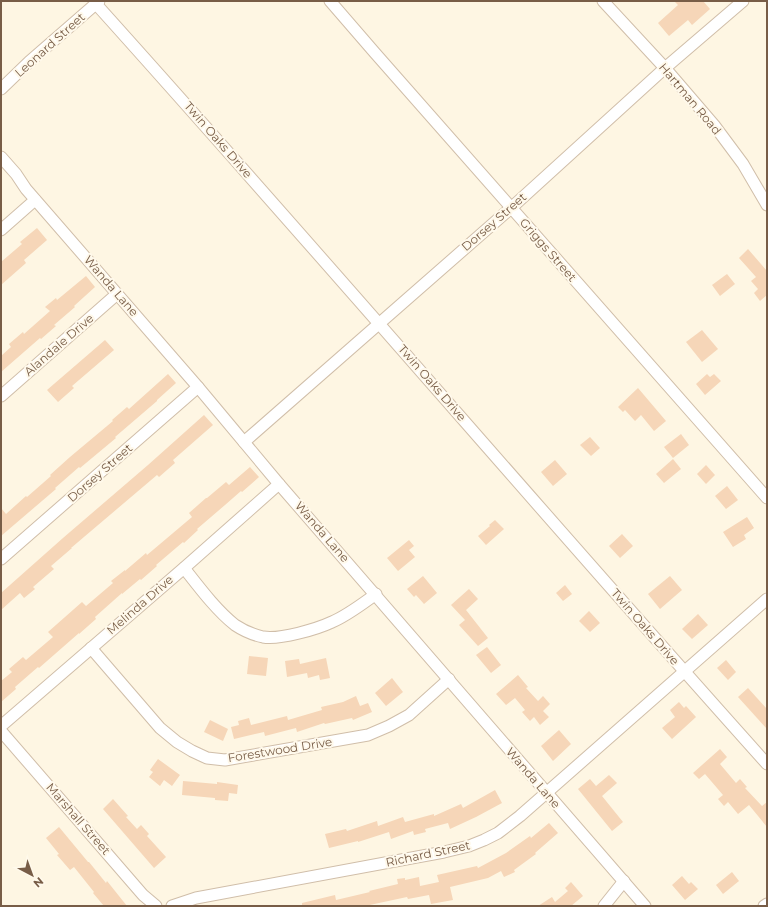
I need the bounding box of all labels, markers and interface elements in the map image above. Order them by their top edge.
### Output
street label: Leonard Street [12,9,88,80]
street label: Hartman Road [656,60,725,138]
street label: Twin Oaks Drive [181,98,256,181]
street label: Dorsey Street [458,189,529,254]
street label: Griggs Street [517,215,580,284]
street label: Wanda Lane [81,252,142,319]
street label: Alandale Drive [21,310,97,379]
street label: Twin Oaks Drive [395,341,470,424]
street label: Dorsey Street [64,440,135,505]
street label: Wanda Lane [292,498,353,565]
street label: Melinda Drive [103,572,176,638]
street label: Twin Oaks Drive [608,585,683,668]
street label: Forestwood Drive [227,734,333,765]
street label: Wanda Lane [503,744,564,811]
street label: Marshall Street [43,780,114,858]
street label: Richard Street [384,837,472,870]
north arrow [12,855,52,895]
text: N [31,874,47,891]

